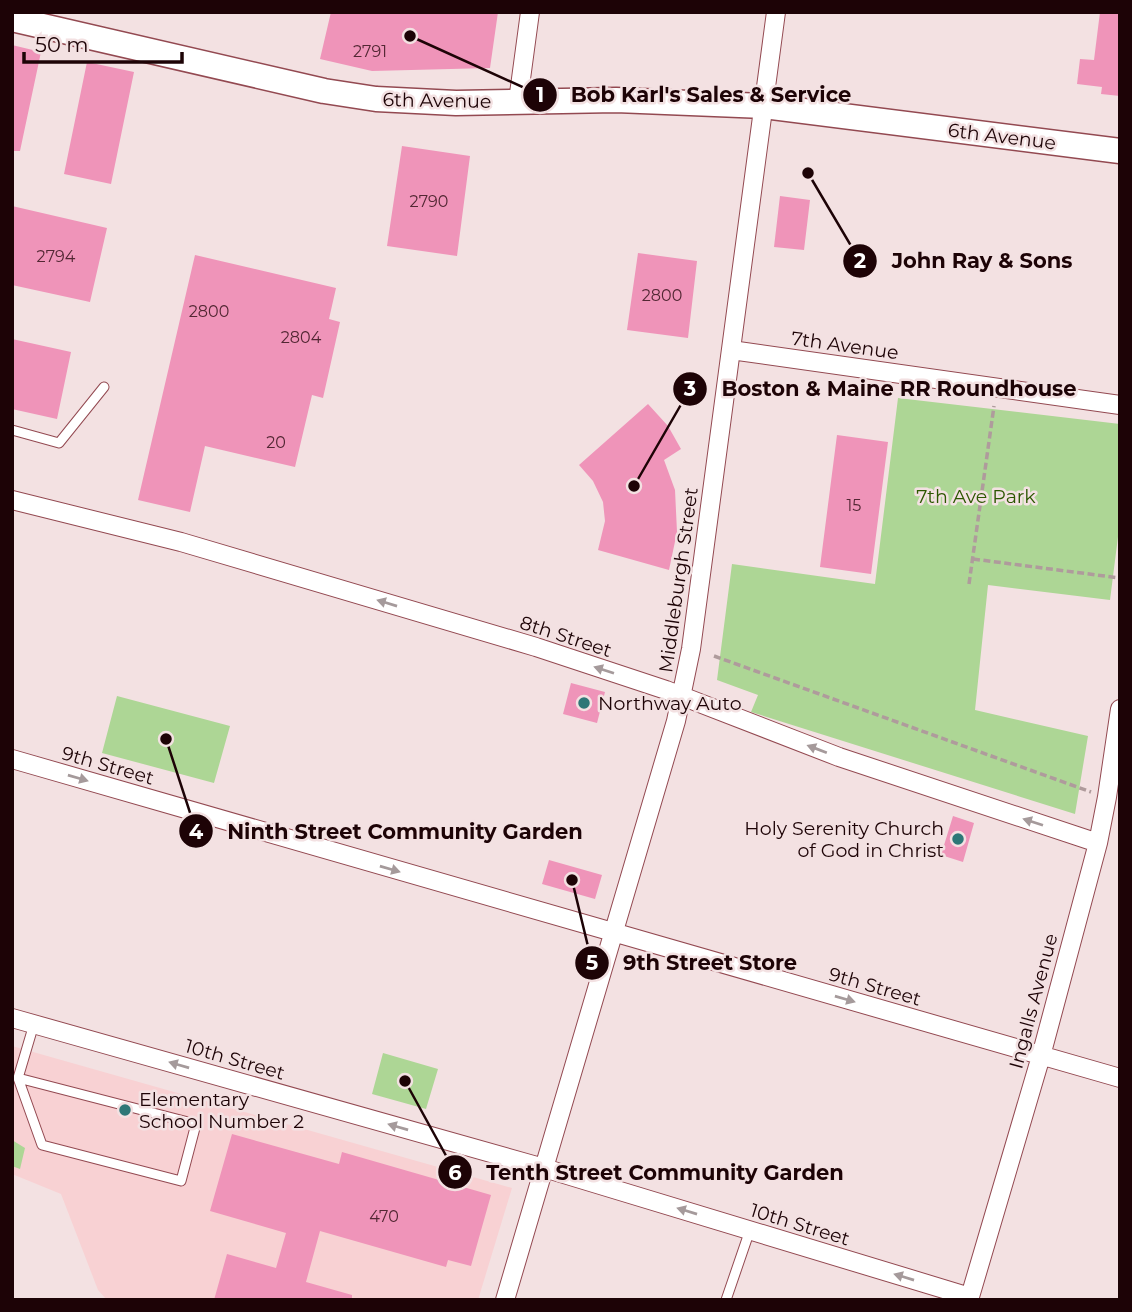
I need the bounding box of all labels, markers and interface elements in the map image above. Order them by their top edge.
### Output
scale bar [24,21,182,65]
text: 50 m [35,32,89,57]
house number: 2791 [353,42,387,61]
callout: Bob Karl's Sales & Service [522,74,866,116]
text: 1 [536,82,544,107]
text: Bob Karl's Sales & Service [571,82,851,107]
street label: 6th Avenue [382,88,492,113]
street label: 6th Avenue [947,118,1057,155]
house number: 2790 [410,192,448,211]
callout: John Ray & Sons [843,240,1087,282]
house number: 2794 [37,247,76,266]
text: 2 [854,248,866,273]
text: John Ray & Sons [891,248,1072,273]
house number: 2800 [642,286,682,305]
house number: 2800 [189,302,229,321]
street label: 7th Avenue [790,327,900,364]
house number: 2804 [281,328,322,347]
callout: Boston & Maine RR Roundhouse [673,368,1091,410]
text: 3 [683,376,696,401]
text: Boston & Maine RR Roundhouse [721,376,1077,401]
house number: 20 [266,433,286,452]
park label: 7th Ave Park [916,485,1036,508]
street label: Middleburgh Street [654,486,703,674]
house number: 15 [847,496,861,515]
one-way arrow [376,598,397,608]
street label: 8th Street [517,611,615,662]
one-way arrow [593,664,614,674]
place label: Northway Auto [598,692,742,715]
marker: Northway Auto [576,695,592,711]
street label: 9th Street [59,741,157,790]
one-way arrow [807,743,828,754]
one-way arrow [67,774,88,784]
callout: Ninth Street Community Garden [178,810,597,852]
one-way arrow [1022,816,1043,826]
place label: Holy Serenity Church of God in Christ [744,817,944,862]
text: 4 [189,819,204,844]
text: Ninth Street Community Garden [227,819,583,844]
marker: Holy Serenity Church of God in Christ [950,831,966,847]
one-way arrow [380,864,401,874]
street label: Ingalls Avenue [1004,931,1063,1071]
callout: 9th Street Store [574,942,811,984]
text: 5 [586,950,598,975]
text: 9th Street Store [623,950,797,975]
street label: 9th Street [826,962,924,1011]
one-way arrow [834,994,855,1004]
street label: 10th Street [182,1034,288,1085]
one-way arrow [168,1059,189,1069]
place label: Elementary School Number 2 [139,1088,304,1133]
marker: Elementary School Number 2 [117,1102,133,1118]
one-way arrow [387,1121,408,1131]
callout: Tenth Street Community Garden [437,1151,858,1193]
text: 6 [448,1160,462,1185]
text: Tenth Street Community Garden [486,1160,844,1185]
street label: 10th Street [747,1198,853,1251]
one-way arrow [676,1206,697,1216]
house number: 470 [369,1207,399,1226]
one-way arrow [894,1272,915,1282]

